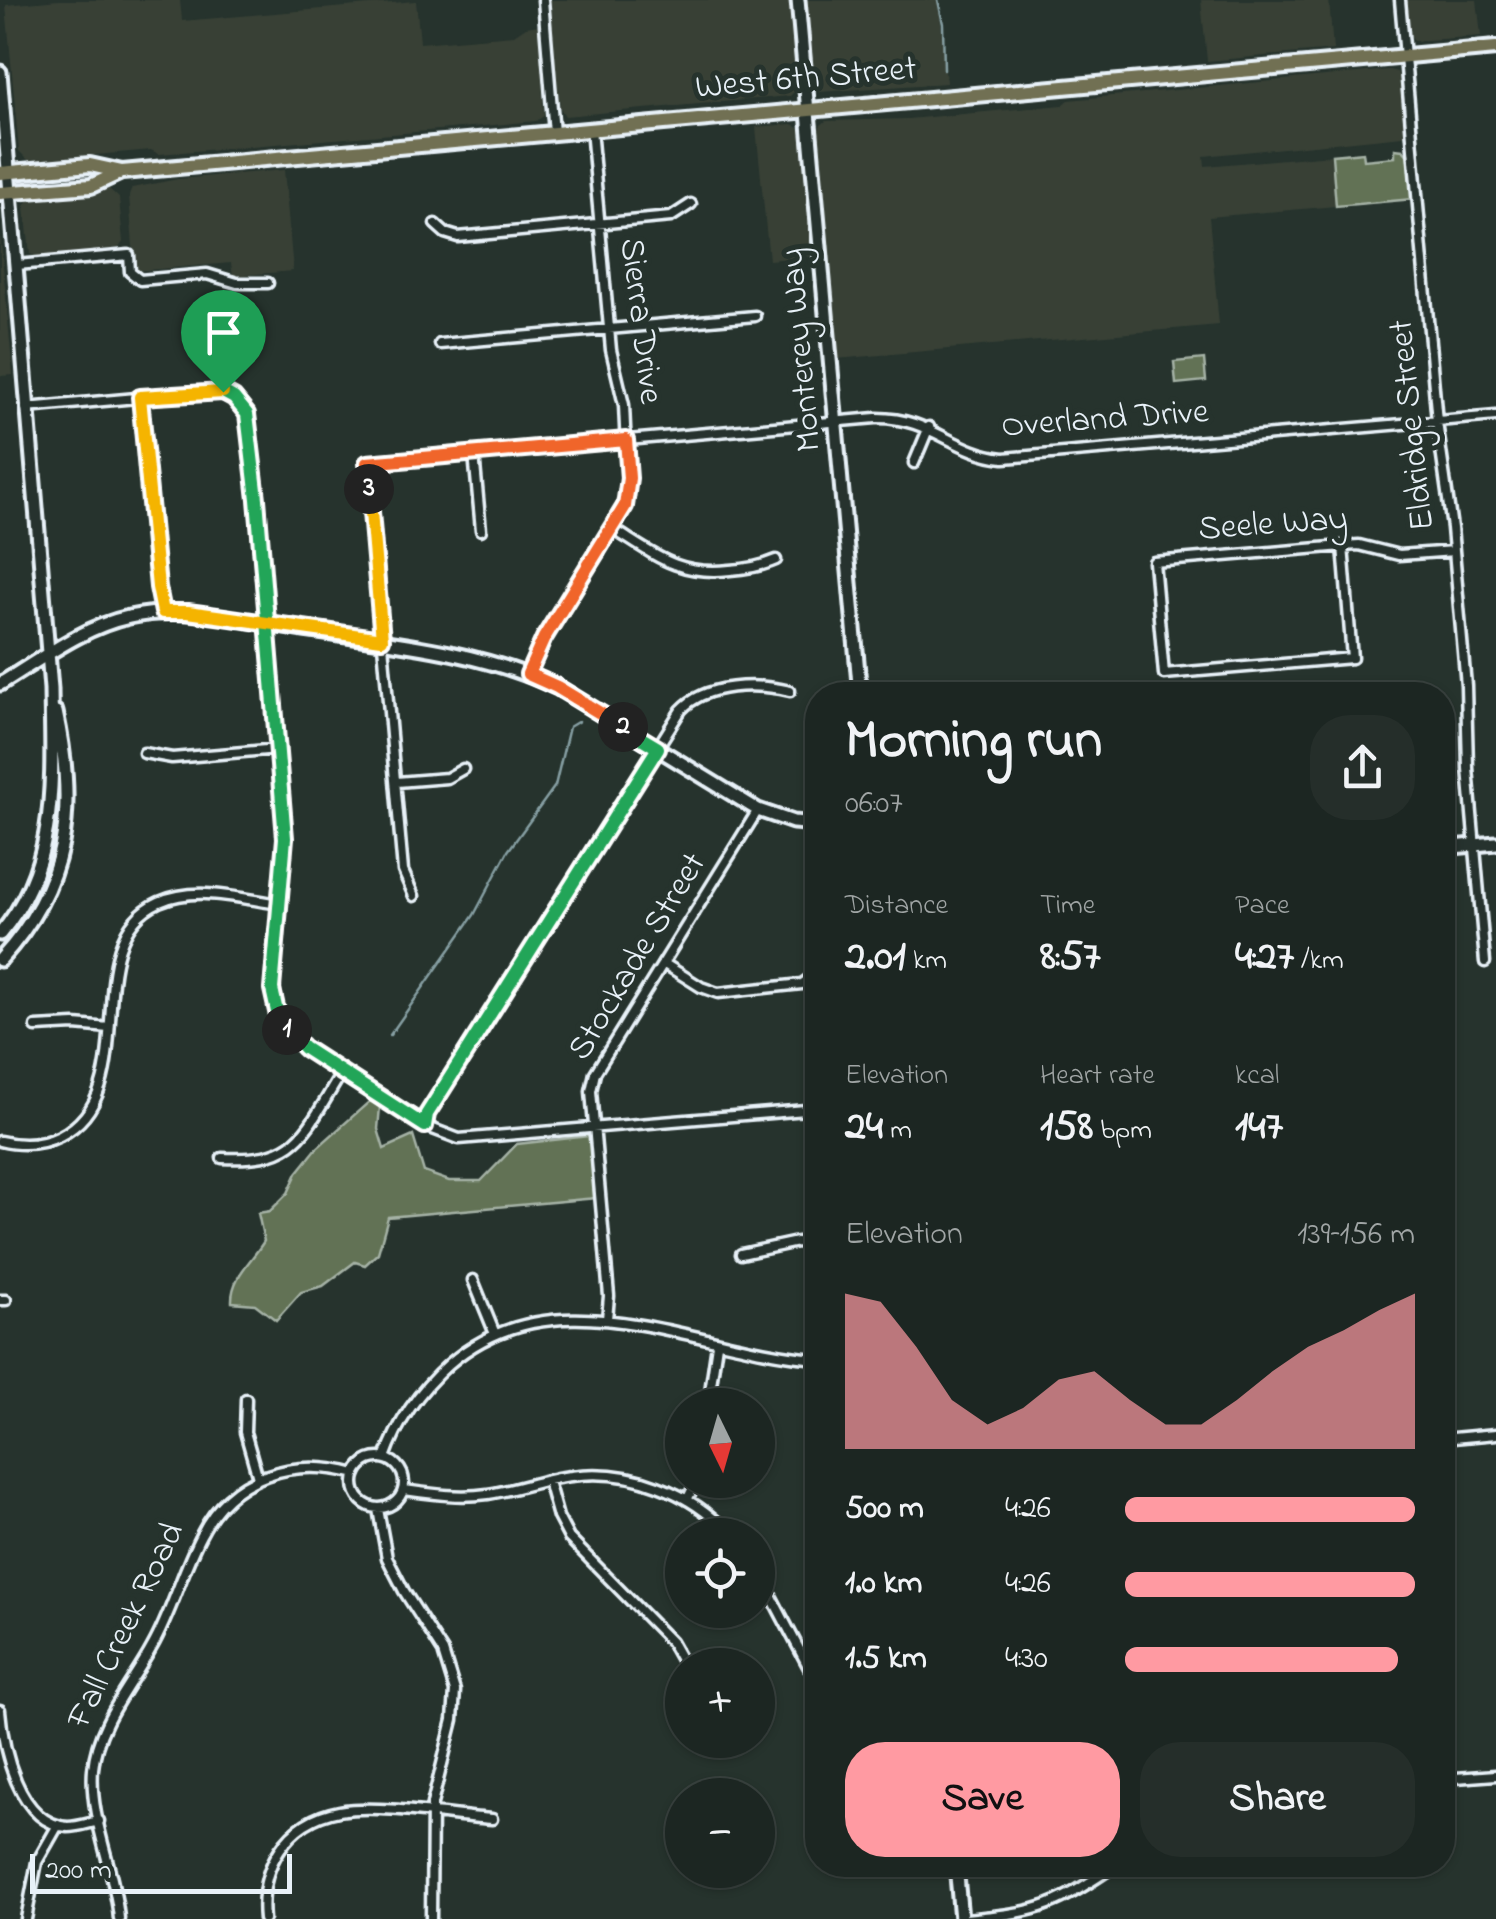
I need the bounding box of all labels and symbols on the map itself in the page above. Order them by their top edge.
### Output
street label: West 6th Street [693,44,919,114]
street label: Sierra Drive [605,235,676,407]
street label: Monterey Way [768,246,836,454]
pin [181,290,266,393]
street label: Eldridge Street [1377,317,1449,533]
street label: Overland Drive [1000,387,1211,453]
pin: 3 [344,464,394,514]
street label: Seele Way [1197,494,1349,556]
pin: 2 [598,702,648,752]
street label: Stockade Street [556,843,720,1071]
pin: 1 [262,1005,312,1055]
north arrow [665,1388,775,1498]
street label: Fall Creek Road [55,1514,199,1739]
scale bar [30,1849,292,1894]

